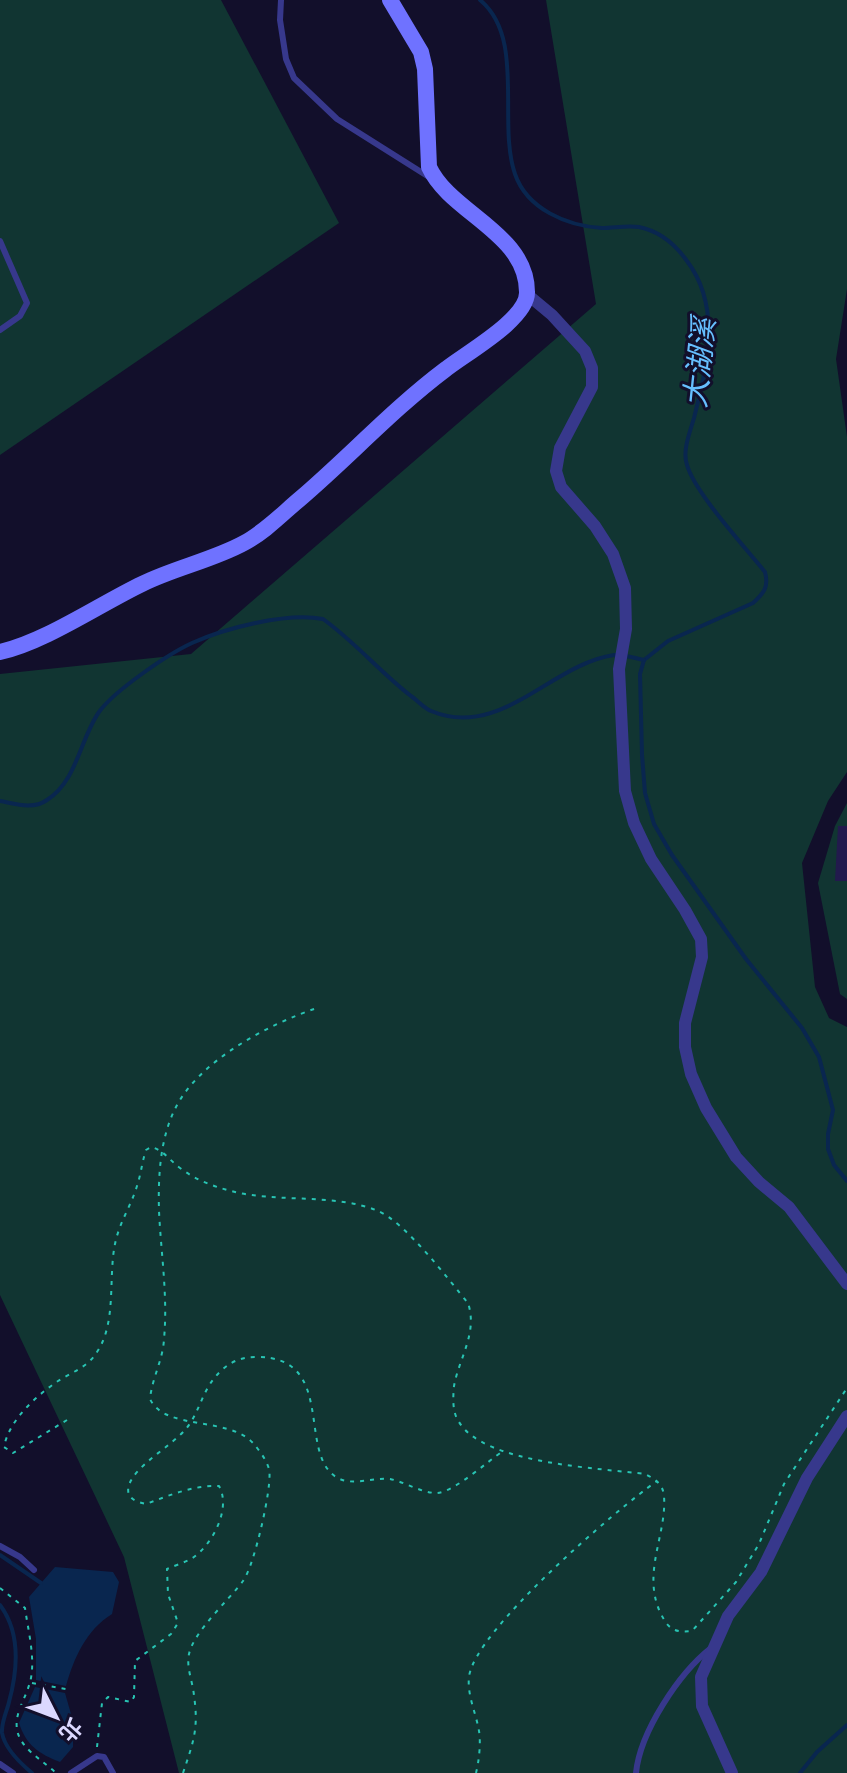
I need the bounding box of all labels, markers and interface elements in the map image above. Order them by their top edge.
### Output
water label: 大湖溪 [677,312,724,410]
north arrow [16,1677,96,1757]
text: 北 [53,1713,88,1747]

